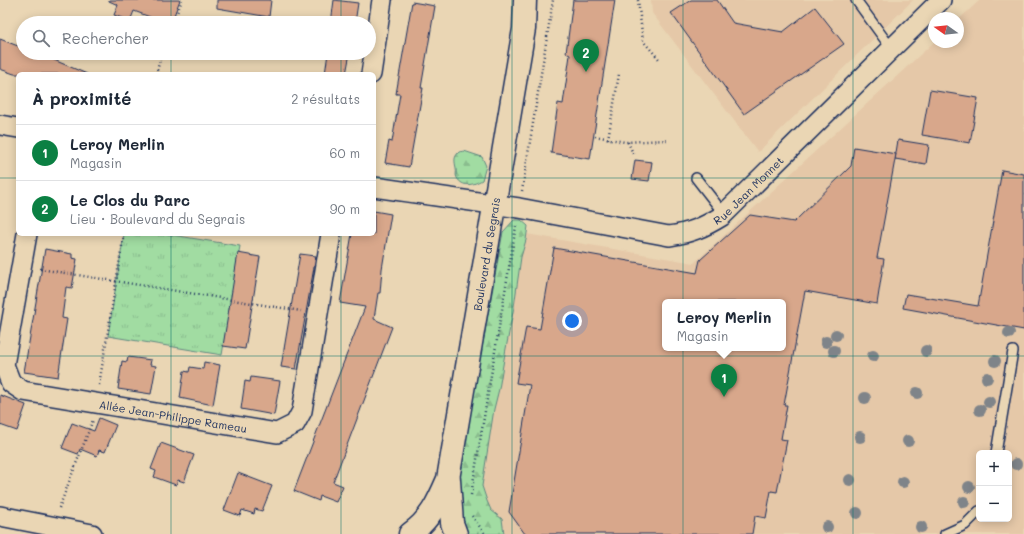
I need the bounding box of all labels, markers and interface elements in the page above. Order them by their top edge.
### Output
north arrow [928,12,964,48]
search box [16,16,376,60]
icon: search [30,27,52,49]
text: Rechercher [62,28,149,48]
pin: 2 [573,39,599,72]
text: À proximité [32,87,131,109]
text: 2 résultats [291,90,360,107]
text: Leroy Merlin [70,134,165,154]
text: 1 [42,144,48,161]
text: 60 m [330,144,360,161]
street label: Rue Jean Monnet [710,152,786,227]
text: Magasin [70,154,122,171]
text: Le Clos du Parc [70,190,190,210]
street label: Boulevard du Segrais [469,196,503,312]
text: 2 [41,200,49,217]
text: 90 m [330,200,360,217]
text: Lieu · Boulevard du Segrais [70,210,245,227]
popup [662,299,786,351]
text: Leroy Merlin [677,307,771,327]
your location [562,311,582,331]
text: Magasin [677,327,728,344]
pin: 1 [711,364,737,397]
street label: Allée Jean-Philippe Rameau [98,396,248,435]
map controls [976,450,1012,522]
button: + [976,450,1012,486]
button: − [976,486,1012,522]

